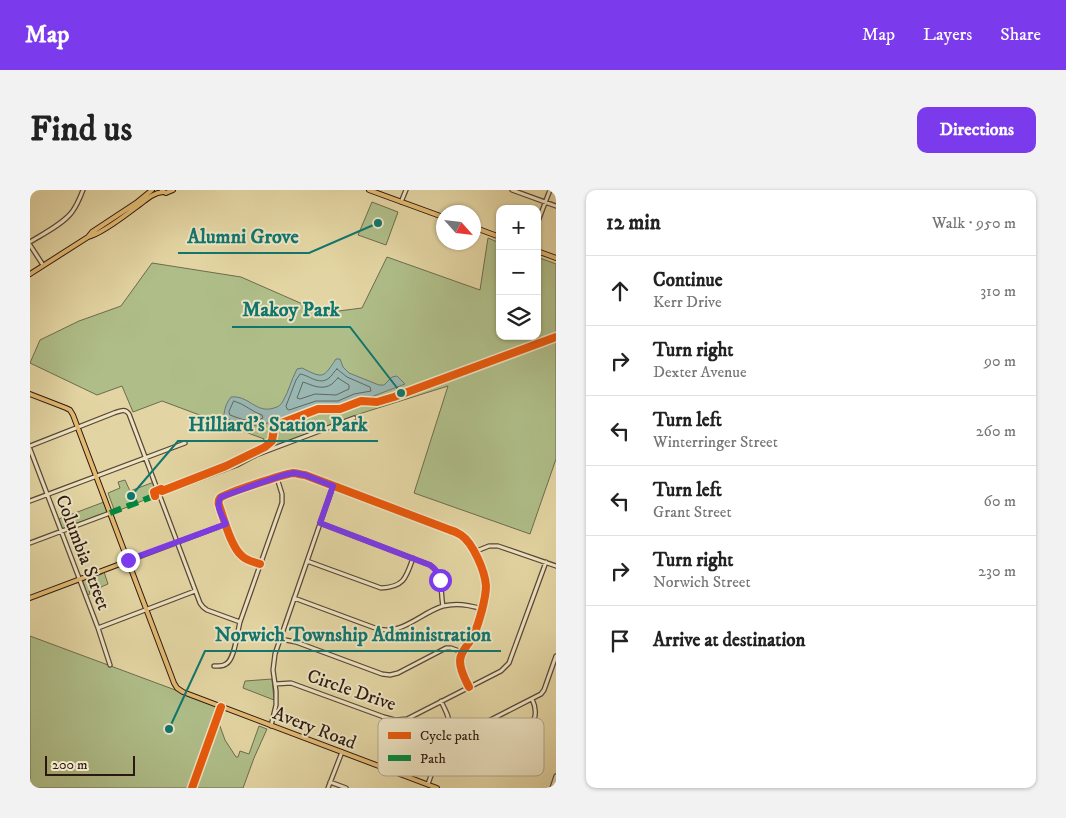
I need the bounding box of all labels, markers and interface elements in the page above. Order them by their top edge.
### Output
text: Map [25,20,69,50]
text: Map [862,24,895,46]
text: Layers [923,24,972,46]
text: Share [1000,24,1041,46]
button: Directions [917,107,1036,153]
text: Find us [30,108,132,152]
north arrow [436,205,481,250]
map controls [496,205,541,340]
button: + [496,205,541,250]
text: 12 min [606,210,661,236]
text: Walk · 950 m [932,213,1016,233]
callout: Alumni Grove [178,218,309,253]
text: Alumni Grove [186,225,299,250]
button: − [496,250,541,295]
text: Continue [653,269,723,292]
icon: ahead [606,277,634,305]
text: 310 m [980,281,1016,301]
callout: Makoy Park [232,292,350,327]
text: Kerr Drive [653,292,722,312]
button: layers [496,295,541,340]
text: Makoy Park [242,298,341,323]
text: Turn right [653,339,733,362]
icon: right [606,347,634,375]
text: 90 m [984,351,1016,371]
text: Dexter Avenue [653,362,747,382]
callout: Hilliard's Station Park [178,406,378,441]
text: Turn left [653,409,722,432]
text: Hilliard's Station Park [188,413,369,438]
icon: left [606,417,634,445]
text: 260 m [976,421,1016,441]
text: Winterringer Street [653,432,778,452]
text: Turn left [653,479,722,502]
icon: left [606,487,634,515]
text: 60 m [984,491,1016,511]
street label: Columbia Street [50,492,115,613]
text: Grant Street [653,502,732,522]
route end [117,549,140,572]
text: Turn right [653,549,733,572]
icon: right [606,557,634,585]
text: 230 m [978,561,1016,581]
route start [429,569,452,592]
text: Norwich Street [653,572,751,592]
callout: Norwich Township Administration [205,616,501,651]
text: Norwich Township Administration [215,623,492,648]
icon: arrive [606,627,634,655]
text: Arrive at destination [653,629,805,652]
street label: Circle Drive [304,664,399,716]
street label: Avery Road [270,702,360,755]
legend [378,718,544,776]
text: Cycle path [420,727,480,745]
text: Path [420,750,447,768]
scale bar [45,753,135,776]
text: 200 m [52,756,87,774]

